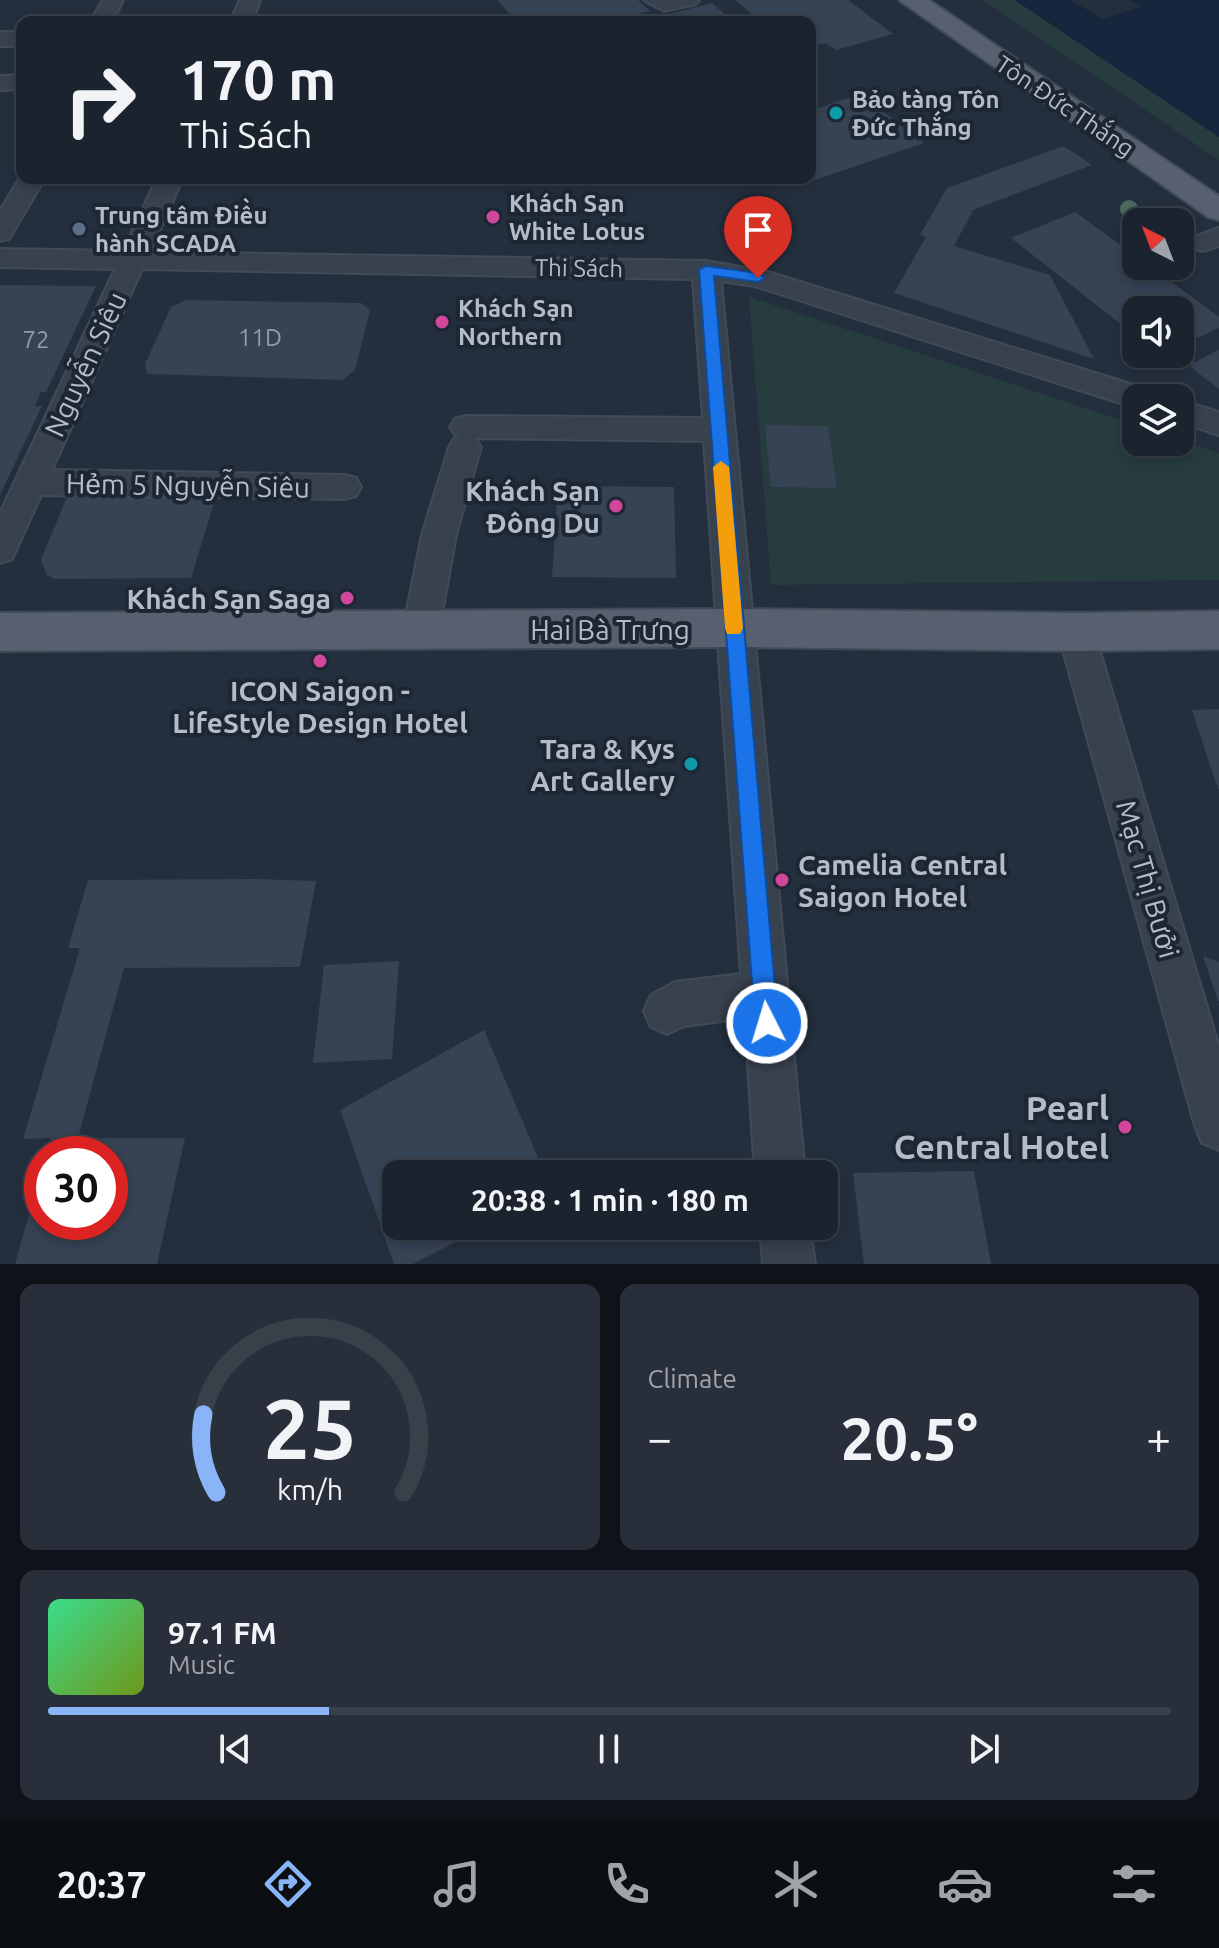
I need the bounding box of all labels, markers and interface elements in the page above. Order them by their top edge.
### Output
street label: Tôn Đức Thắng [991,47,1141,162]
icon: right [48,48,152,152]
text: 170 m [180,48,336,111]
place label: Bảo tàng Tôn Đức Thắng [852,86,1000,141]
marker: Bảo tàng Tôn Đức Thắng [827,104,845,122]
text: Thi Sách [180,114,312,155]
place label: Khách Sạn White Lotus [509,190,645,245]
pin [724,196,792,278]
place label: Trung tâm Điều hành SCADA [95,197,267,257]
marker: Khách Sạn White Lotus [484,208,502,226]
icon: arrive [736,208,780,252]
north arrow [1122,208,1194,280]
map controls [1122,208,1194,456]
marker: Trung tâm Điều hành SCADA [70,220,88,238]
street label: Thi Sách [535,254,623,282]
street label: Nguyễn Siêu [36,286,132,441]
place label: Khách Sạn Northern [458,295,573,350]
button: sound [1122,296,1194,368]
marker: Khách Sạn Northern [433,313,451,331]
house number: 11D [238,324,282,351]
house number: 72 [22,326,50,353]
button: layers [1122,384,1194,456]
street label: Hẻm 5 Nguyễn Siêu [66,465,310,503]
place label: Khách Sạn Đông Du [465,475,600,538]
marker: Khách Sạn Đông Du [607,497,625,515]
place label: Khách Sạn Saga [127,583,331,614]
marker: Khách Sạn Saga [338,589,356,607]
street label: Hai Bà Trưng [530,614,690,645]
marker: ICON Saigon - LifeStyle Design Hotel [311,652,329,670]
place label: ICON Saigon - LifeStyle Design Hotel [172,675,468,738]
place label: Tara & Kys Art Gallery [530,733,675,796]
marker: Tara & Kys Art Gallery [682,755,700,773]
street label: Mạc Thị Bưởi [1111,797,1185,961]
place label: Camelia Central Saigon Hotel [798,849,1007,912]
marker: Camelia Central Saigon Hotel [773,871,791,889]
position arrow [725,981,809,1065]
place label: Pearl Central Hotel [894,1088,1109,1165]
marker: Pearl Central Hotel [1116,1118,1134,1136]
speed limit sign: 30 [24,1136,128,1240]
text: 20:38 · 1 min · 180 m [471,1183,749,1217]
text: Climate [648,1364,737,1393]
text: 25 [263,1381,357,1475]
text: 20.5° [841,1404,978,1471]
text: − [648,1413,672,1462]
text: + [1146,1413,1171,1462]
text: km/h [277,1473,343,1505]
text: 97.1 FM [168,1616,277,1650]
text: Music [168,1650,235,1679]
icon: previous [213,1727,257,1771]
icon: pause [587,1727,631,1771]
icon: next [962,1727,1006,1771]
icon: directions [260,1856,316,1912]
icon: music [429,1856,485,1912]
icon: phone [599,1856,655,1912]
icon: climate [768,1856,824,1912]
icon: car [937,1856,993,1912]
icon: filters [1106,1856,1162,1912]
text: 20:37 [57,1864,147,1905]

